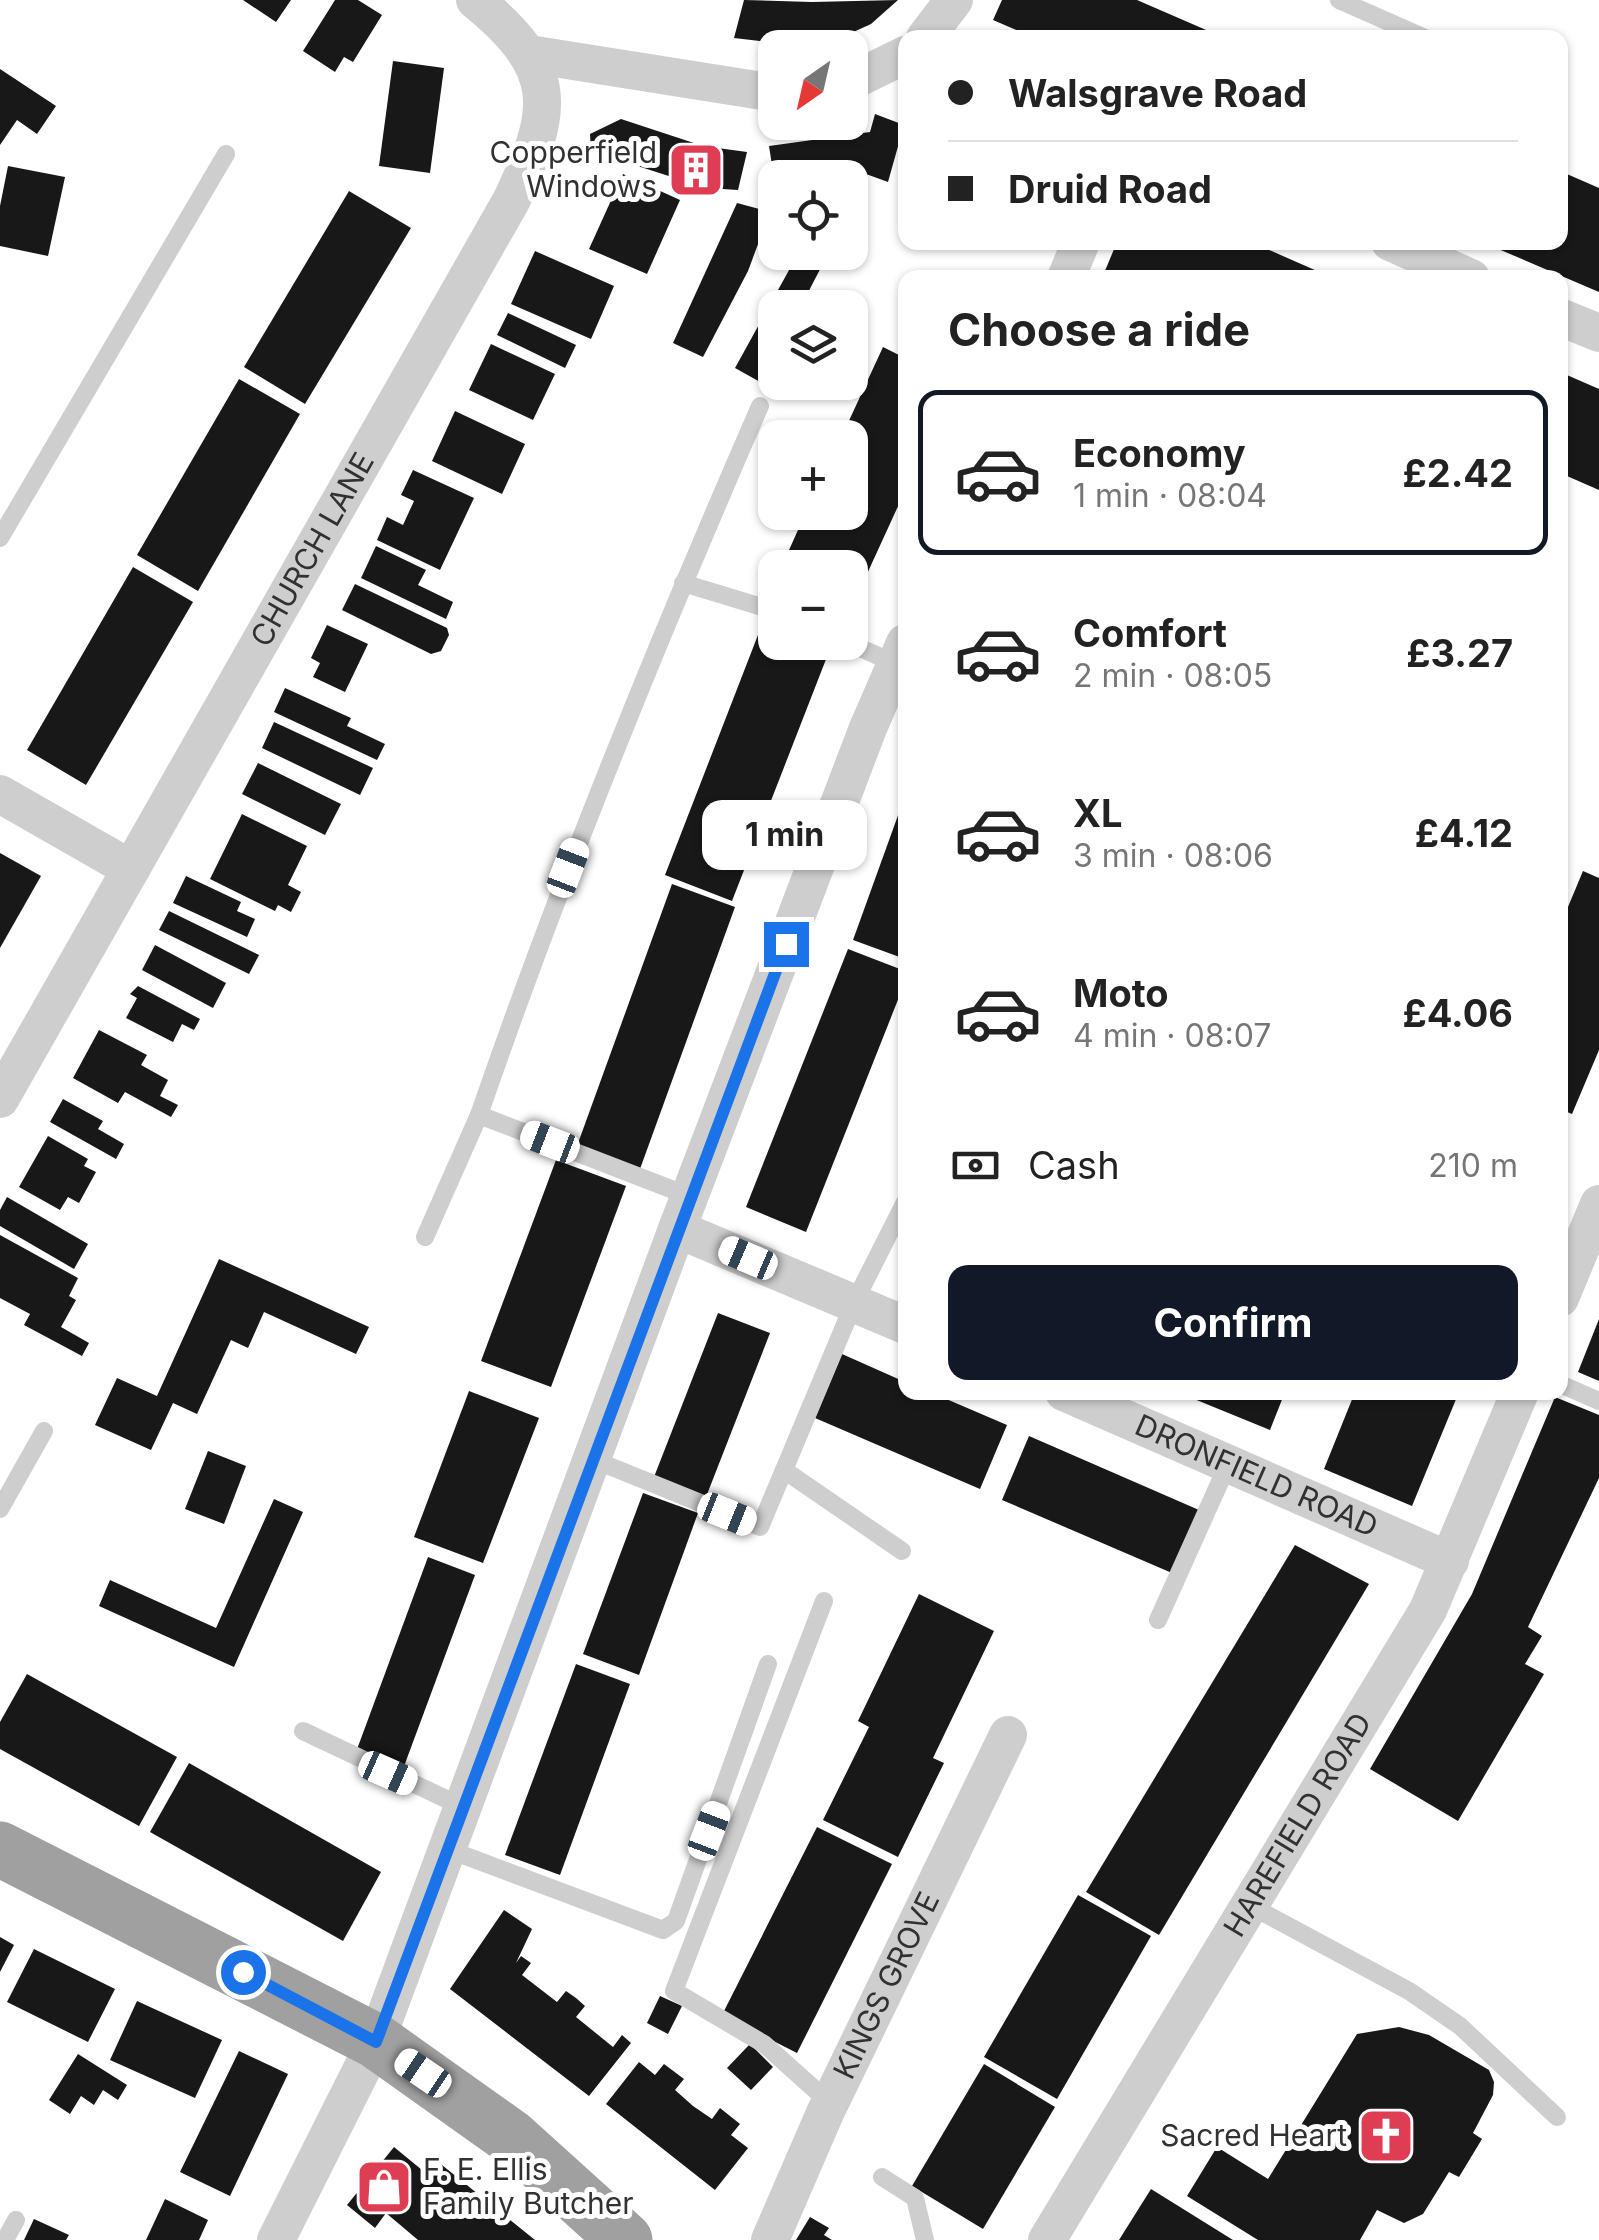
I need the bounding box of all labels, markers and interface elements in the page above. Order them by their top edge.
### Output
north arrow [758,30,868,140]
map controls [758,30,868,660]
text: Walsgrave Road [1008,70,1307,116]
place label: Copperfield Windows [490,134,657,204]
building icon: Copperfield Windows [666,140,726,200]
button: locate [758,160,868,270]
text: Druid Road [1008,166,1212,212]
button: layers [758,290,868,400]
text: Choose a ride [948,302,1250,357]
button: + [758,420,868,530]
icon: car [953,428,1043,518]
text: Economy [1073,430,1246,476]
street label: CHURCH LANE [242,446,381,652]
text: £2.42 [1402,450,1513,496]
text: 1 min · 08:04 [1073,476,1267,515]
button: − [758,550,868,660]
icon: car [953,608,1043,698]
text: Comfort [1073,610,1227,656]
text: £3.27 [1406,630,1513,676]
text: 2 min · 08:05 [1073,656,1272,695]
icon: car [953,788,1043,878]
text: XL [1073,790,1123,836]
callout: 1 min [704,799,868,869]
text: £4.12 [1415,810,1513,856]
text: 1 min [745,815,824,854]
car [543,835,593,901]
text: 3 min · 08:06 [1073,836,1273,875]
route end [764,922,809,967]
icon: car [953,968,1043,1058]
text: Moto [1073,970,1169,1016]
text: £4.06 [1402,990,1513,1036]
text: 4 min · 08:07 [1073,1016,1271,1055]
car [517,1117,583,1167]
icon: cash [948,1138,1003,1193]
text: Cash [1028,1142,1120,1188]
text: 210 m [1428,1146,1518,1185]
car [715,1232,781,1284]
button: Confirm [948,1265,1518,1380]
street label: DRONFIELD ROAD [1130,1406,1384,1544]
car [694,1489,760,1539]
street label: HAREFIELD ROAD [1216,1706,1378,1943]
car [354,1747,422,1799]
car [684,1798,734,1864]
street label: KINGS GROVE [825,1886,946,2084]
route start [221,1950,266,1995]
car [390,2044,456,2102]
church icon: Sacred Heart [1356,2106,1416,2166]
place label: Sacred Heart [1160,2117,1347,2153]
place label: F. E. Ellis Family Butcher [423,2151,634,2221]
shop icon: F. E. Ellis Family Butcher [354,2157,414,2217]

